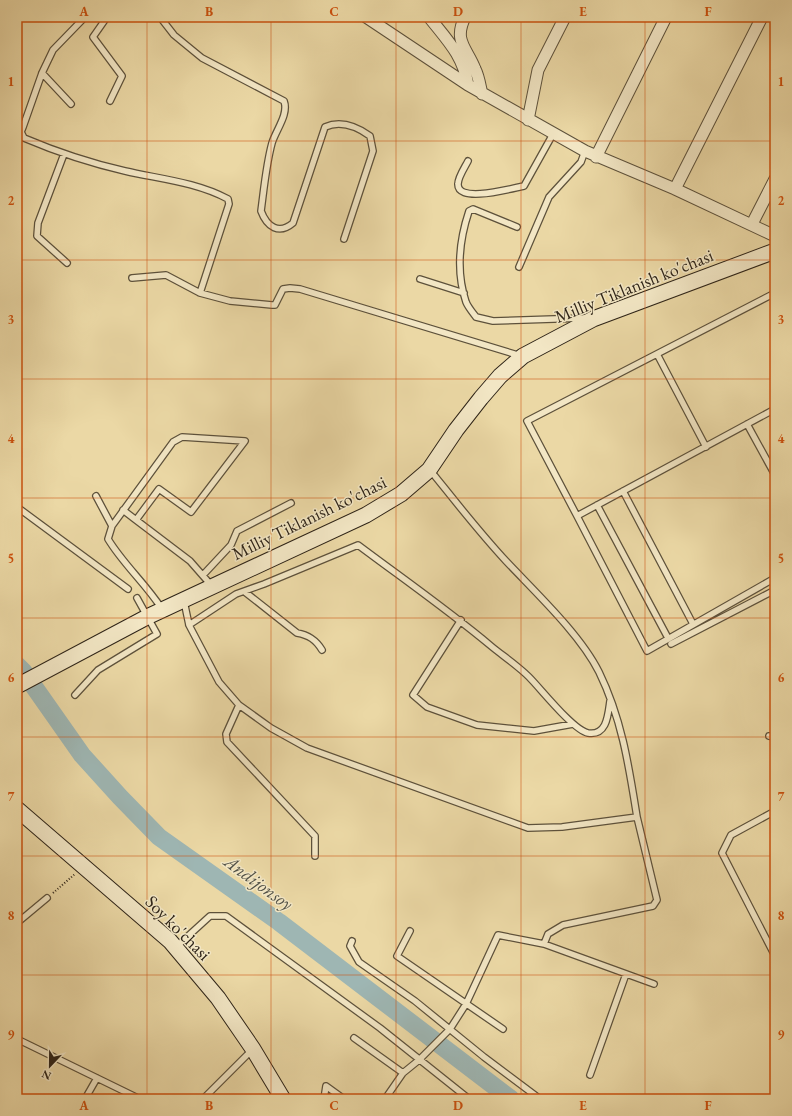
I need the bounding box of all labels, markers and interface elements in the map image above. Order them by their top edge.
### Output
text: A [78,3,89,20]
text: B [205,3,213,20]
text: C [329,3,339,20]
text: D [453,3,463,20]
text: E [579,3,587,20]
text: F [704,3,712,20]
text: 1 [8,73,15,90]
text: 1 [778,73,785,90]
text: 2 [8,192,15,209]
text: 2 [778,192,785,209]
street label: Milliy Tiklanish ko'chasi [551,243,717,328]
text: 3 [8,311,15,328]
text: 3 [778,311,785,328]
text: 4 [8,430,15,447]
text: 4 [778,430,785,447]
street label: Milliy Tiklanish ko'chasi [228,470,390,565]
text: 5 [8,550,14,567]
text: 5 [778,550,784,567]
text: 6 [8,669,15,686]
text: 6 [778,669,785,686]
text: 7 [8,788,15,805]
text: 7 [778,788,785,805]
water label: Andijonsoy [218,848,298,916]
street label: Soy ko'chasi [141,890,216,966]
text: 8 [8,907,15,924]
text: 8 [778,907,785,924]
text: 9 [8,1026,15,1043]
text: 9 [778,1026,785,1043]
north arrow [30,1046,70,1086]
text: N [39,1067,53,1083]
text: A [78,1097,89,1114]
text: B [205,1097,213,1114]
text: C [329,1097,339,1114]
text: D [453,1097,463,1114]
text: E [579,1097,587,1114]
text: F [704,1097,712,1114]

